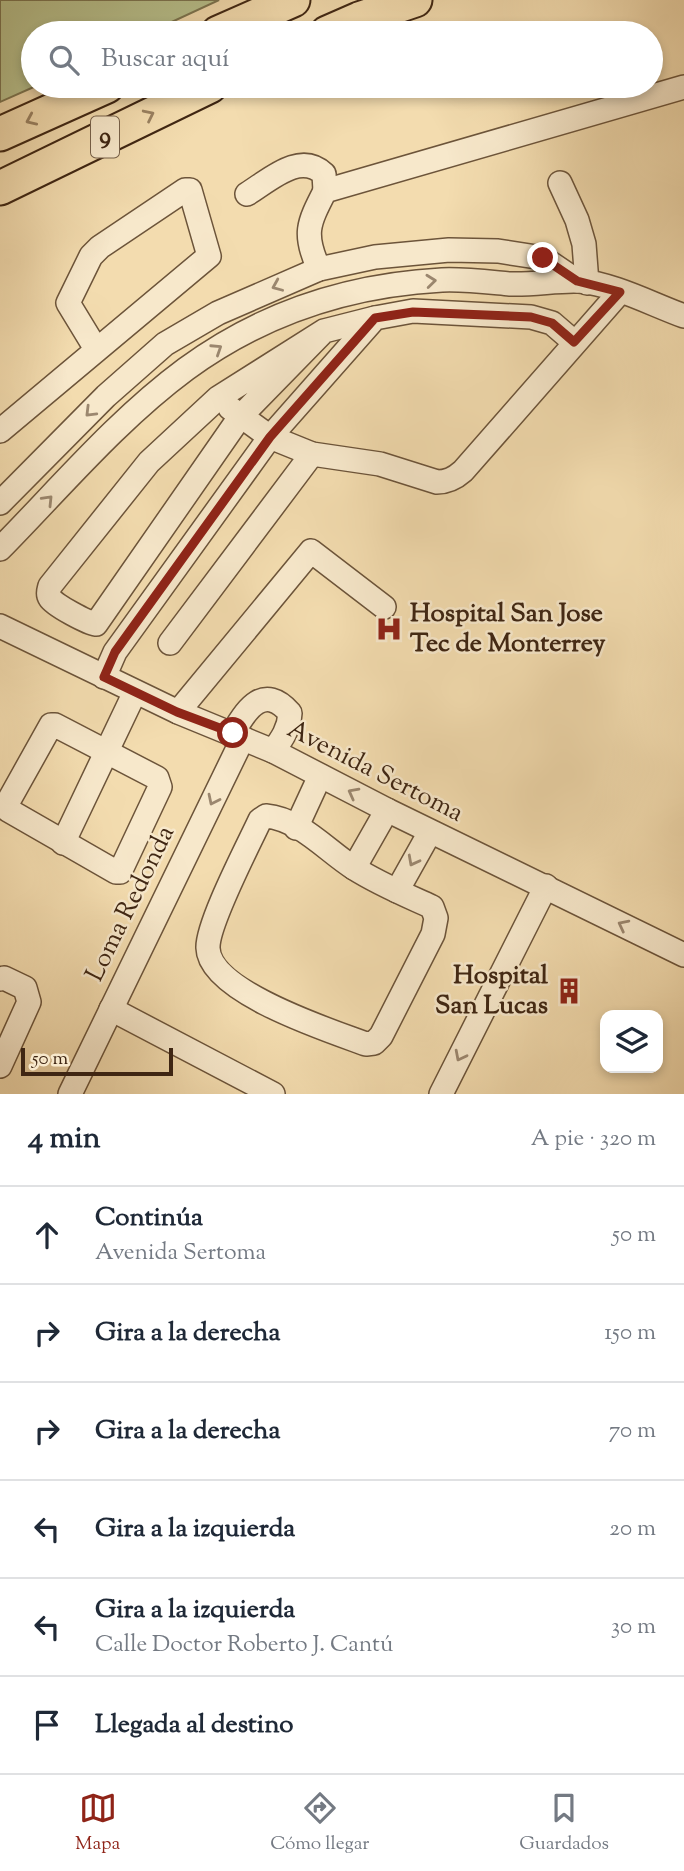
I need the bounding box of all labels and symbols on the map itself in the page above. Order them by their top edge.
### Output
one-way arrow [142,109,155,123]
one-way arrow [26,112,38,126]
road number: 9 [91,117,119,158]
route end [527,242,558,273]
one-way arrow [426,274,437,289]
one-way arrow [271,278,284,292]
one-way arrow [209,345,222,358]
one-way arrow [85,404,98,417]
one-way arrow [39,495,52,508]
place label: Hospital San Jose Tec de Monterrey [410,596,606,663]
hospital icon: Hospital San Jose Tec de Monterrey [374,614,404,644]
street label: Avenida Sertoma [280,712,470,832]
route start [217,717,248,748]
one-way arrow [347,787,360,801]
one-way arrow [207,793,221,805]
street label: Loma Redonda [77,820,185,988]
one-way arrow [408,854,422,866]
one-way arrow [618,919,630,933]
place label: Hospital San Lucas [435,958,549,1025]
building icon: Hospital San Lucas [554,976,584,1006]
scale bar [21,1045,173,1077]
one-way arrow [454,1049,468,1061]

